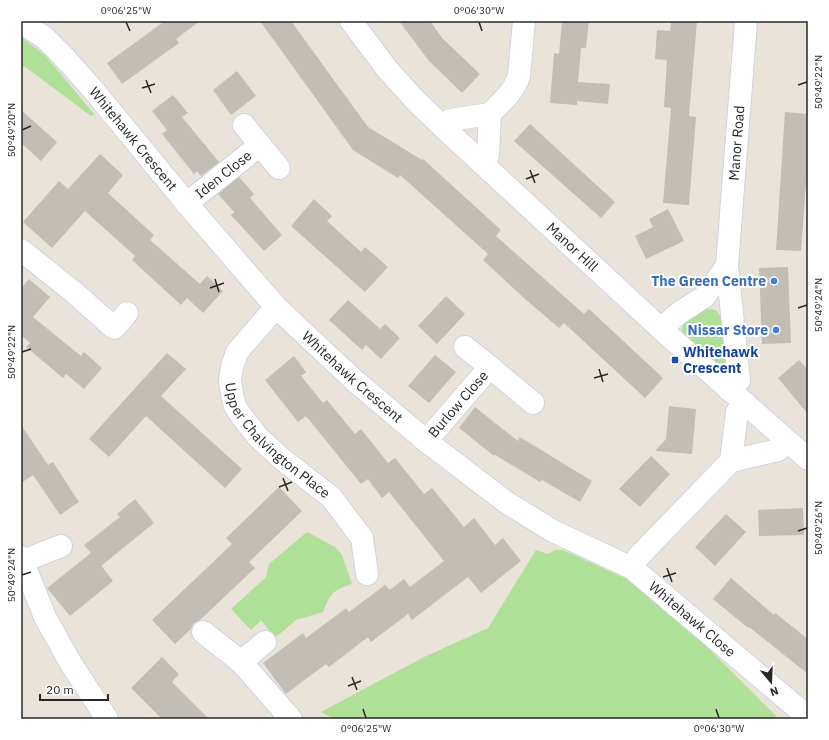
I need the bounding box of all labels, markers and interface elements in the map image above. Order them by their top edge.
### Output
text: 0°06'25"W [101,4,151,17]
text: 0°06'30"W [454,4,504,17]
text: 50°49'22"N [812,55,825,109]
street label: Whitehawk Crescent [85,83,181,194]
text: 50°49'20"N [5,103,18,157]
street label: Manor Road [725,105,748,181]
street label: Iden Close [191,146,256,202]
street label: Manor Hill [543,218,602,275]
place label: The Green Centre [651,272,766,290]
marker: The Green Centre [769,276,779,286]
text: 50°49'24"N [812,278,825,332]
place label: Nissar Store [688,321,768,339]
text: 50°49'22"N [5,325,18,379]
marker: Nissar Store [771,325,781,335]
street label: Whitehawk Crescent [298,327,407,426]
place label: Whitehawk Crescent [683,343,759,377]
marker: Whitehawk Crescent [670,355,680,365]
street label: Burlow Close [424,367,492,441]
street label: Upper Chalvington Place [221,381,334,502]
text: 50°49'26"N [812,501,825,555]
text: 50°49'24"N [5,548,18,602]
street label: Whitehawk Close [645,577,740,661]
north arrow [751,662,791,702]
scale bar [40,676,108,702]
text: 20 m [46,682,74,697]
text: N [768,684,780,699]
text: 0°06'25"W [341,722,391,735]
text: 0°06'30"W [694,722,744,735]

